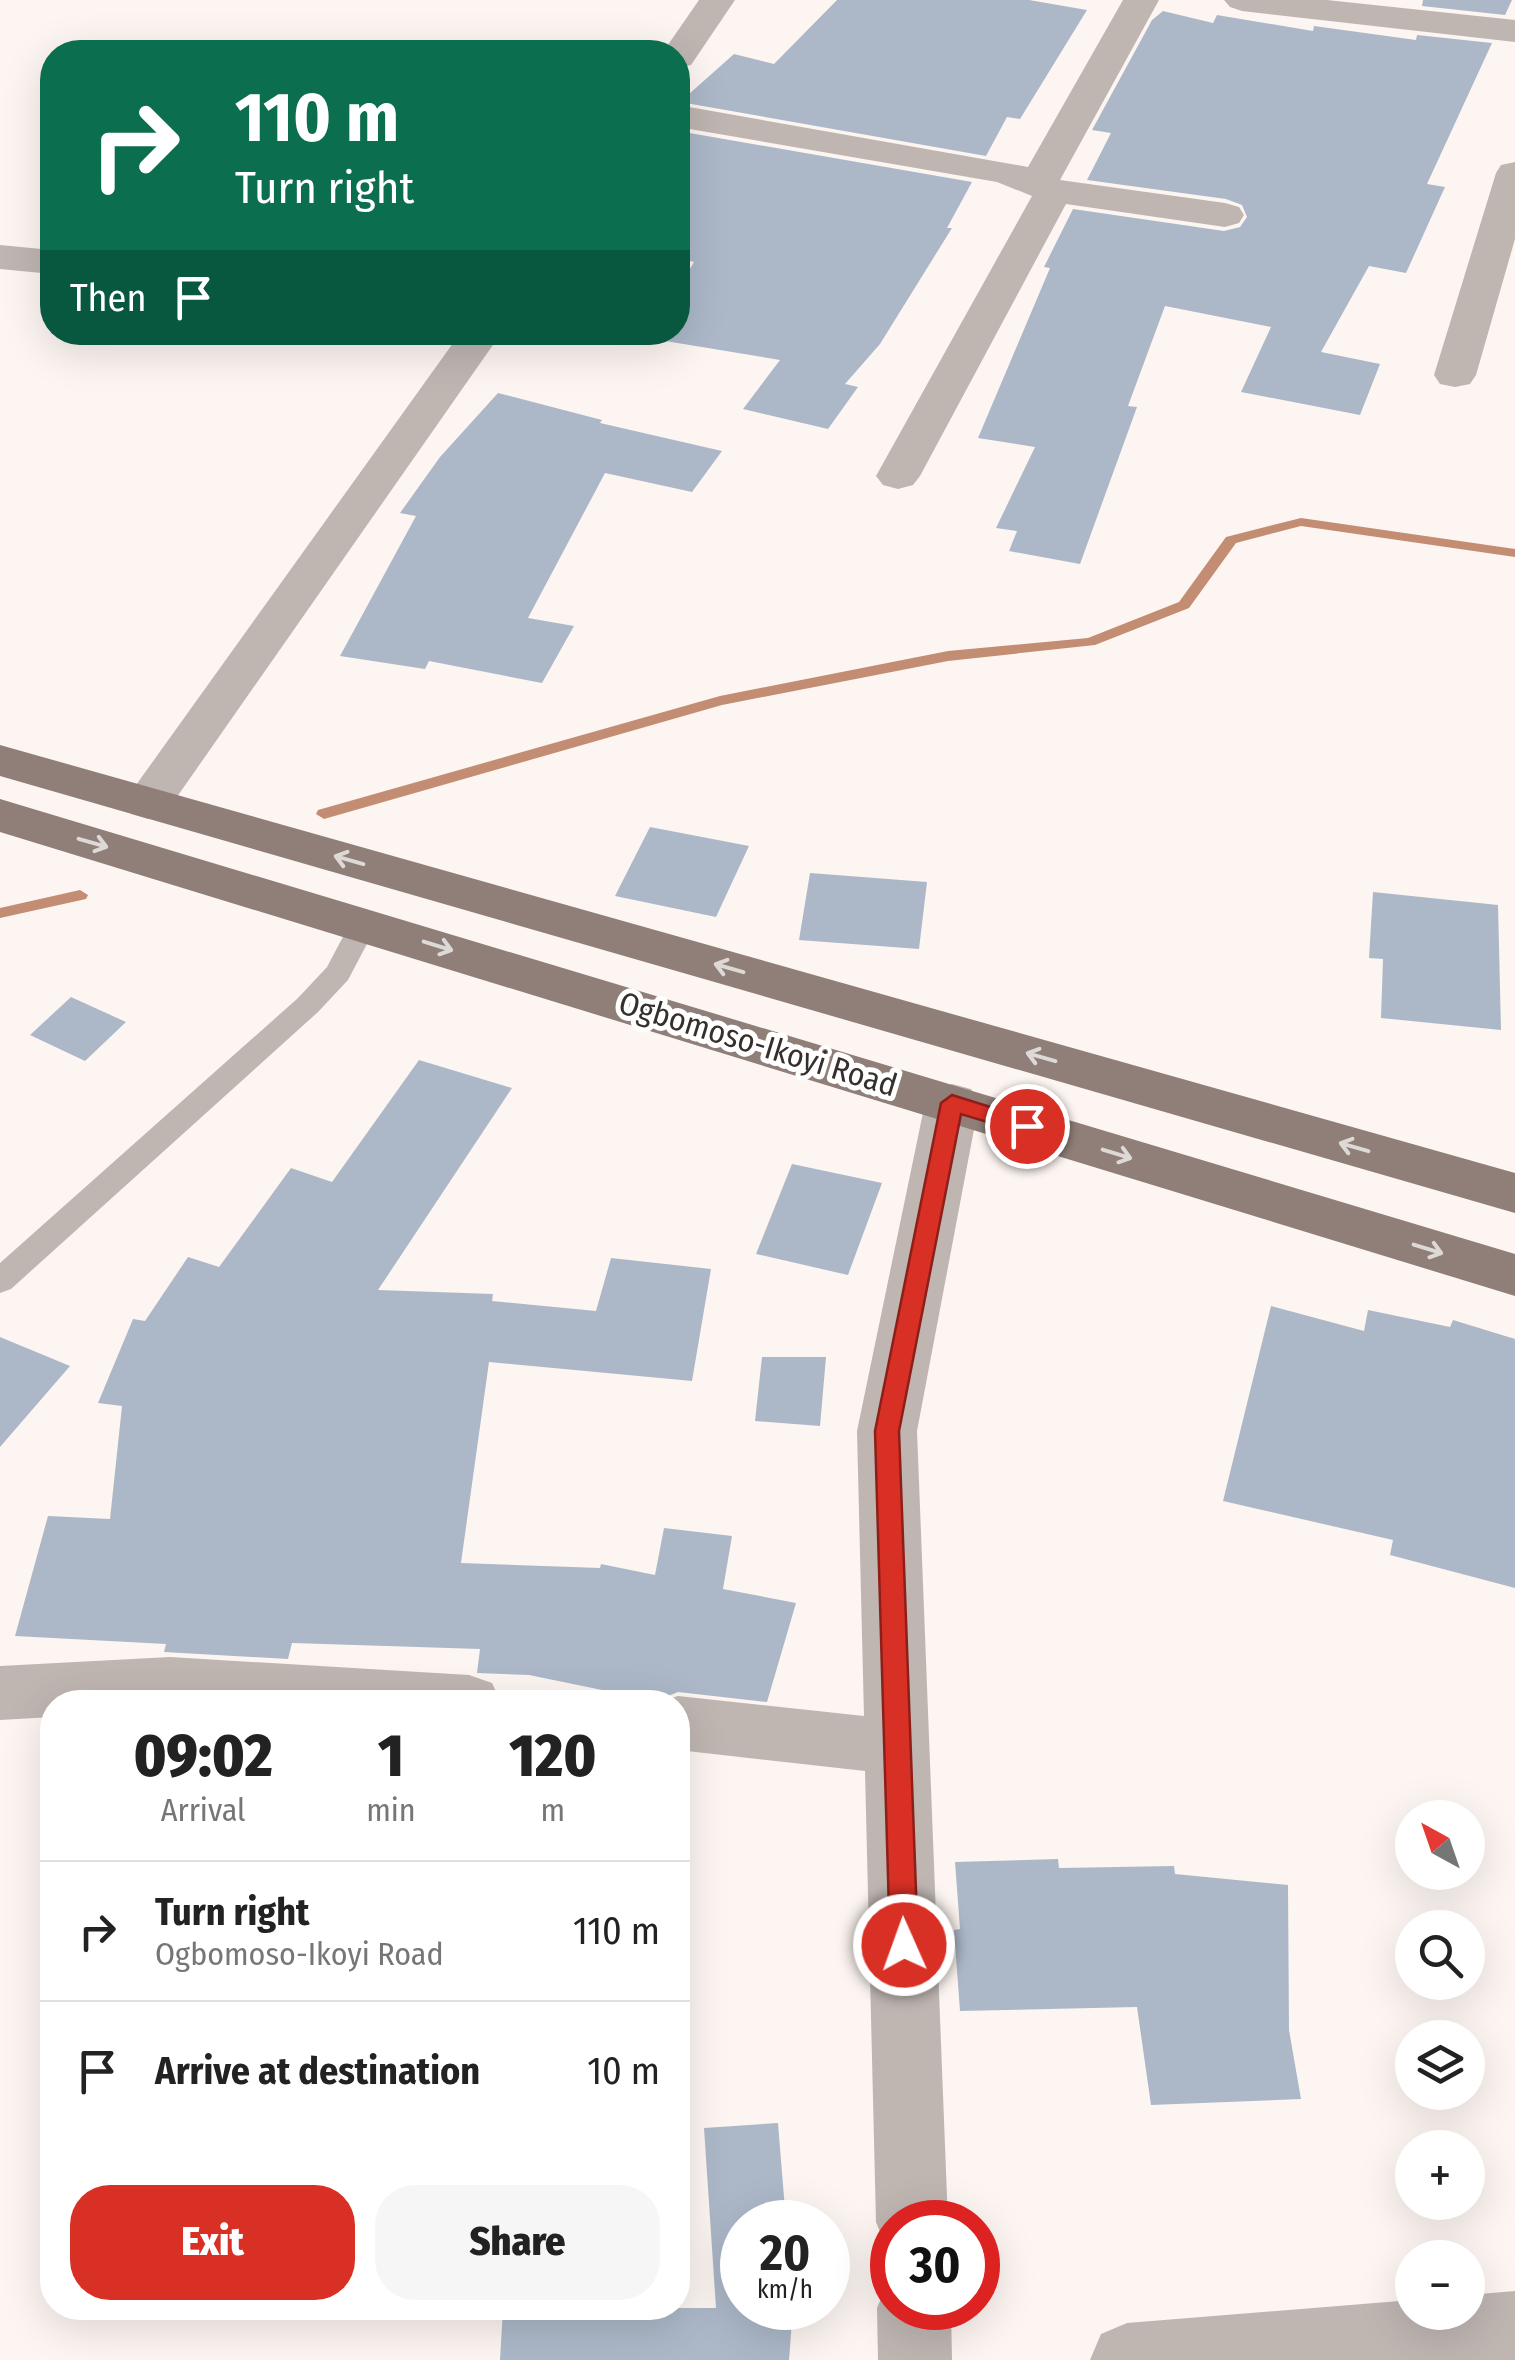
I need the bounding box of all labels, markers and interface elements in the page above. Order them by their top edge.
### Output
text: 110 m [235,76,399,160]
icon: right [70,80,200,210]
text: Turn right [235,161,414,215]
icon: arrive [166,270,221,325]
text: Then [70,275,146,321]
one-way arrow [77,835,109,853]
one-way arrow [334,850,365,868]
one-way arrow [422,938,454,956]
one-way arrow [714,958,745,976]
street label: Ogbomoso-Ikoyi Road [614,984,902,1104]
one-way arrow [1026,1047,1058,1066]
pin [985,1084,1070,1169]
icon: arrive [1000,1099,1055,1154]
one-way arrow [1339,1136,1370,1155]
one-way arrow [1101,1146,1133,1164]
one-way arrow [1412,1241,1443,1259]
text: 09:02 [133,1720,273,1792]
text: 1 [378,1720,404,1792]
text: 120 [509,1720,597,1792]
text: Arrival [161,1791,246,1829]
text: min [366,1791,416,1829]
text: m [541,1791,565,1829]
north arrow [1395,1800,1485,1890]
map controls [1395,1800,1485,2330]
text: Turn right [155,1889,309,1935]
position arrow [852,1893,956,1997]
icon: right [70,1904,125,1959]
text: 110 m [573,1908,660,1954]
button: search [1395,1910,1485,2000]
text: Ogbomoso-Ikoyi Road [155,1935,444,1973]
button: layers [1395,2020,1485,2110]
icon: arrive [70,2044,125,2099]
text: Arrive at destination [155,2048,480,2094]
text: 10 m [587,2048,660,2094]
button: + [1395,2130,1485,2220]
button: Exit [70,2185,355,2300]
button: Share [375,2185,660,2300]
speed limit sign: 30 [870,2200,1000,2330]
text: 20 [760,2223,810,2283]
button: − [1395,2240,1485,2330]
text: km/h [757,2275,813,2305]

